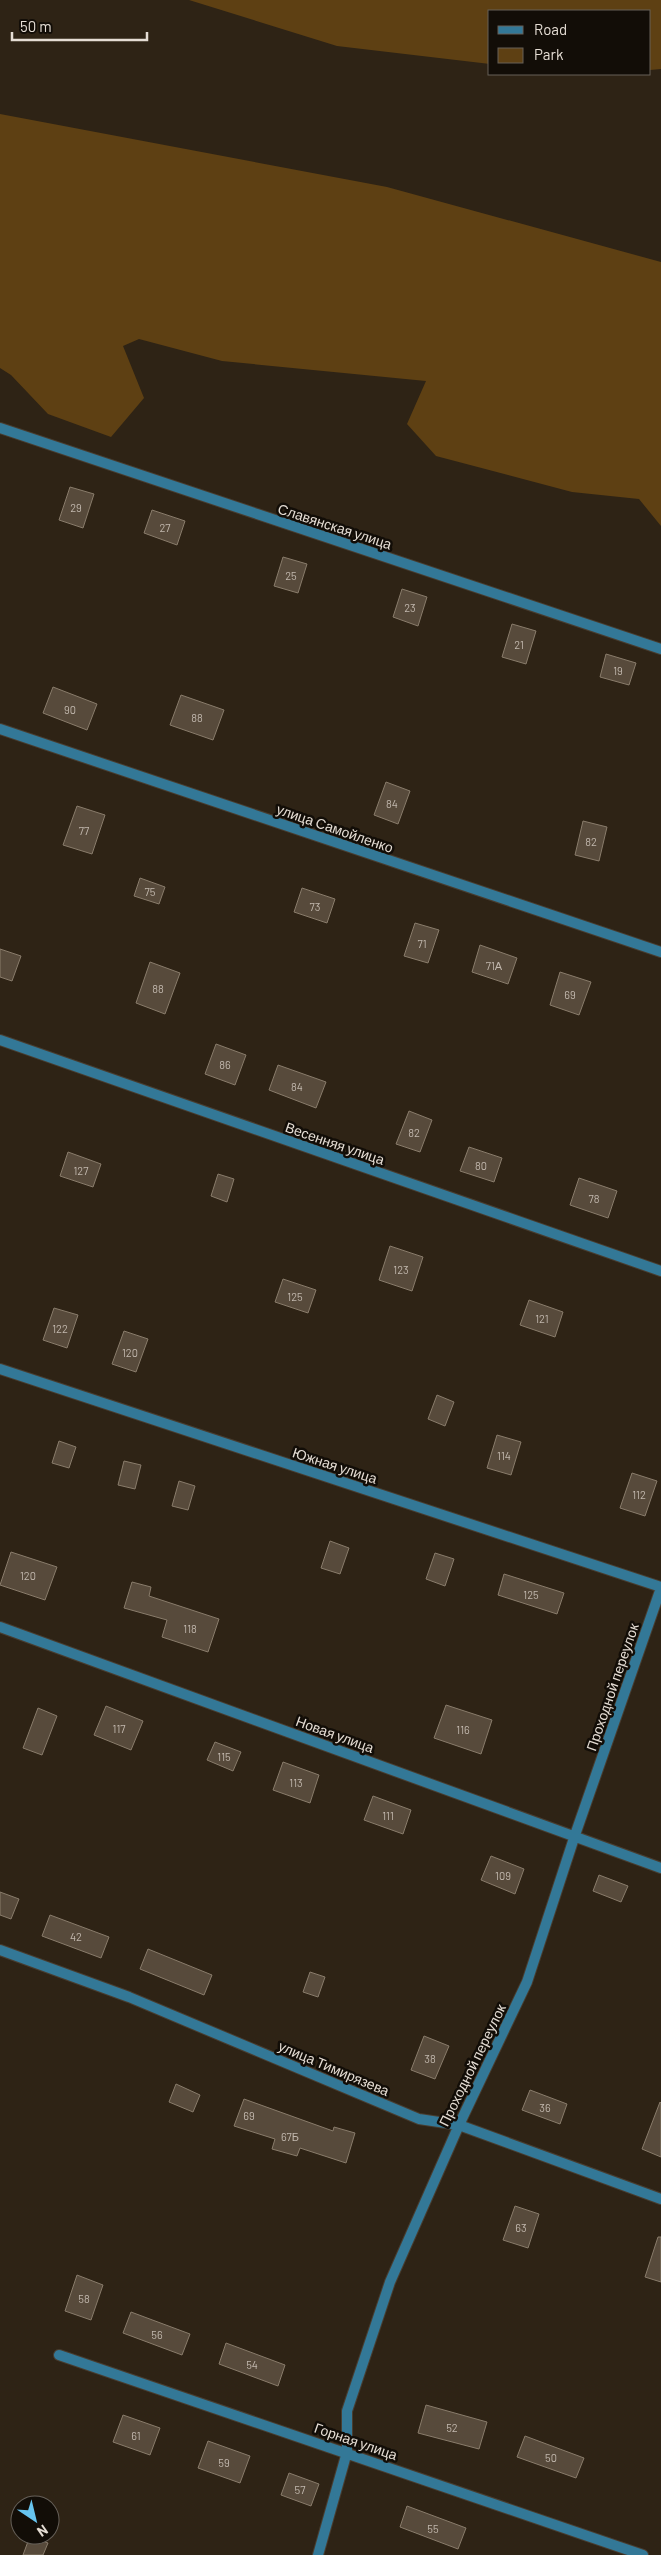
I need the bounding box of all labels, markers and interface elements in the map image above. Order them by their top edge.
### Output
scale bar [12,10,148,42]
legend [488,10,651,75]
text: 50 m [20,17,52,35]
text: Road [534,20,567,38]
text: Park [534,45,564,63]
street label: Славянская улица [276,500,394,552]
house number: 29 [70,501,82,514]
house number: 27 [159,521,171,534]
house number: 25 [285,569,297,582]
house number: 23 [404,601,416,614]
house number: 21 [514,638,524,651]
house number: 19 [613,664,623,677]
house number: 90 [64,703,76,716]
house number: 88 [191,711,203,724]
house number: 84 [386,797,398,810]
street label: улица Самойленко [274,800,396,856]
house number: 77 [79,824,89,837]
house number: 82 [585,835,597,848]
house number: 75 [145,885,156,898]
house number: 73 [310,900,320,913]
house number: 71 [417,937,427,950]
house number: 71А [486,959,503,972]
house number: 88 [152,982,164,995]
house number: 69 [564,988,576,1001]
house number: 86 [219,1058,231,1071]
house number: 84 [291,1080,303,1093]
street label: Весенняя улица [283,1118,387,1168]
house number: 82 [408,1126,420,1139]
house number: 80 [475,1159,487,1172]
house number: 127 [74,1164,88,1177]
house number: 78 [589,1192,600,1205]
house number: 123 [393,1263,409,1276]
house number: 125 [287,1290,303,1303]
house number: 121 [535,1312,549,1325]
house number: 122 [52,1322,68,1335]
house number: 120 [122,1346,138,1359]
street label: Южная улица [291,1443,380,1487]
house number: 114 [497,1449,511,1462]
house number: 112 [632,1488,646,1501]
house number: 120 [20,1569,36,1582]
house number: 125 [523,1588,539,1601]
street label: Проходной переулок [582,1620,642,1753]
house number: 118 [183,1622,197,1635]
street label: Новая улица [294,1712,377,1756]
house number: 117 [113,1722,125,1735]
house number: 116 [456,1723,470,1736]
house number: 115 [217,1750,231,1763]
house number: 113 [289,1776,303,1789]
house number: 111 [382,1809,394,1822]
house number: 109 [495,1869,511,1882]
house number: 42 [70,1930,82,1943]
street label: Проходной переулок [435,2000,509,2129]
street label: улица Тимирязева [276,2037,392,2099]
house number: 38 [424,2052,436,2065]
house number: 36 [539,2101,551,2114]
house number: 69 [243,2109,255,2122]
house number: 67Б [281,2130,299,2143]
house number: 63 [515,2221,527,2234]
house number: 58 [78,2292,90,2305]
house number: 56 [151,2328,163,2341]
house number: 54 [246,2358,258,2371]
street label: Горная улица [312,2419,400,2463]
house number: 52 [446,2421,458,2434]
house number: 61 [131,2429,141,2442]
house number: 50 [545,2451,557,2464]
house number: 59 [218,2456,230,2469]
house number: 57 [295,2483,305,2496]
north arrow [10,2495,60,2545]
text: N [34,2521,51,2541]
house number: 55 [427,2522,439,2535]

